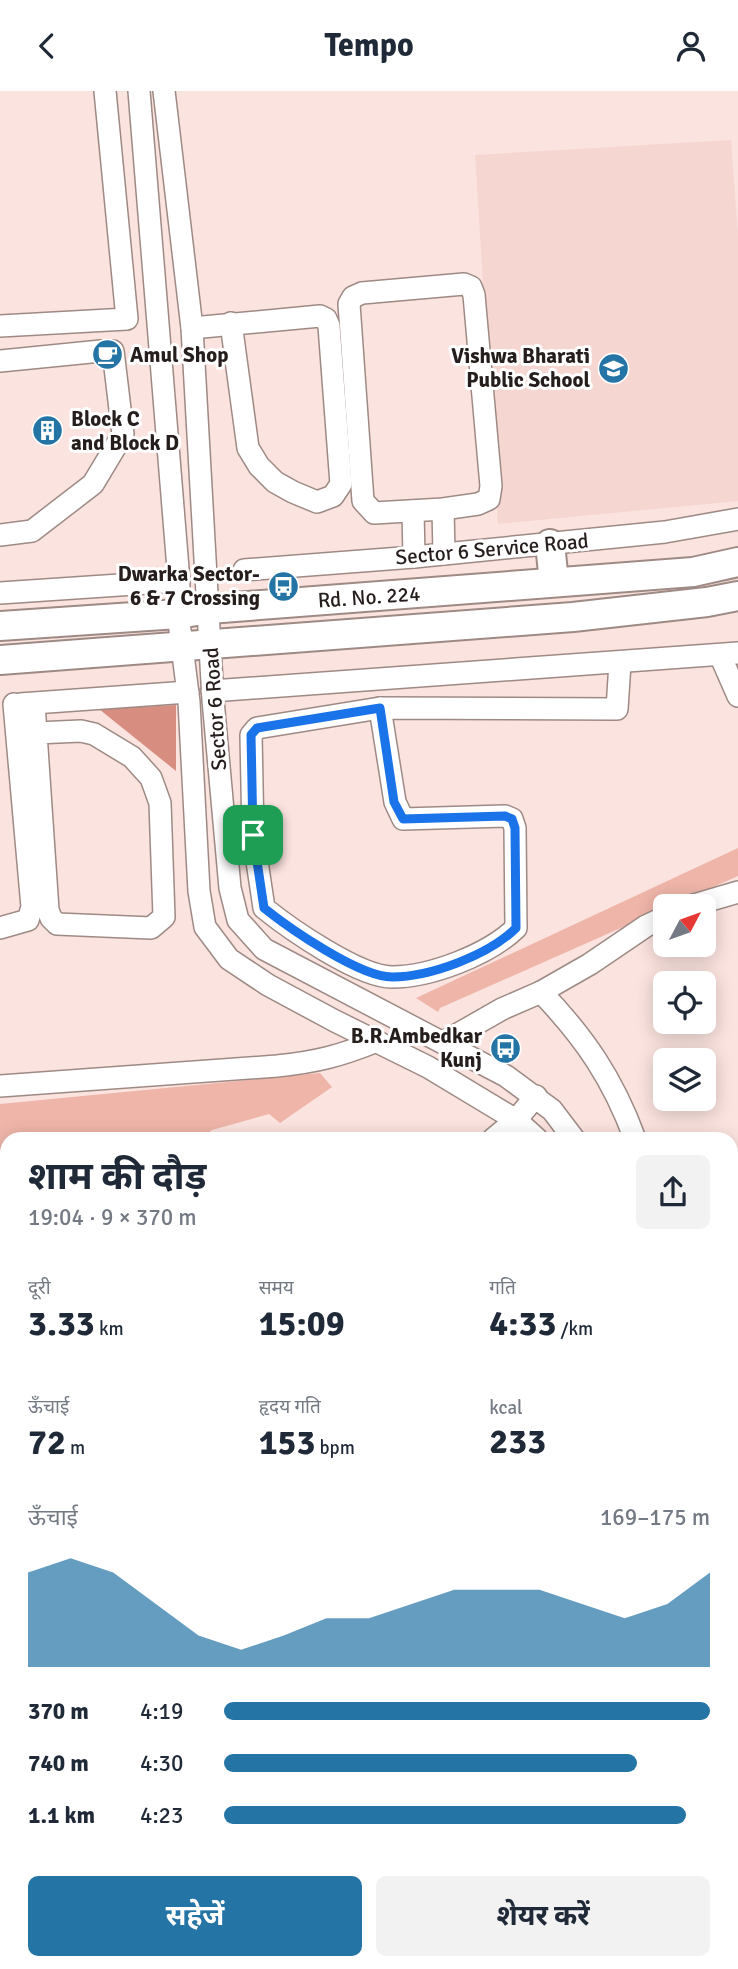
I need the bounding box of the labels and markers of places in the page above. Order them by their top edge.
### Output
cafe icon: Amul Shop [90,338,124,372]
place label: Amul Shop [130,342,228,368]
place label: Vishwa Bharati Public School [451,343,590,393]
school or university icon: Vishwa Bharati Public School [596,351,630,385]
place label: Block C and Block D [71,406,179,456]
building icon: Block C and Block D [31,414,65,448]
place label: Dwarka Sector- 6 & 7 Crossing [118,561,260,611]
bus stop icon: Dwarka Sector- 6 & 7 Crossing [266,569,300,603]
pin [223,805,283,865]
place label: B.R.Ambedkar Kunj [351,1023,483,1073]
bus stop icon: B.R.Ambedkar Kunj [488,1031,522,1065]

